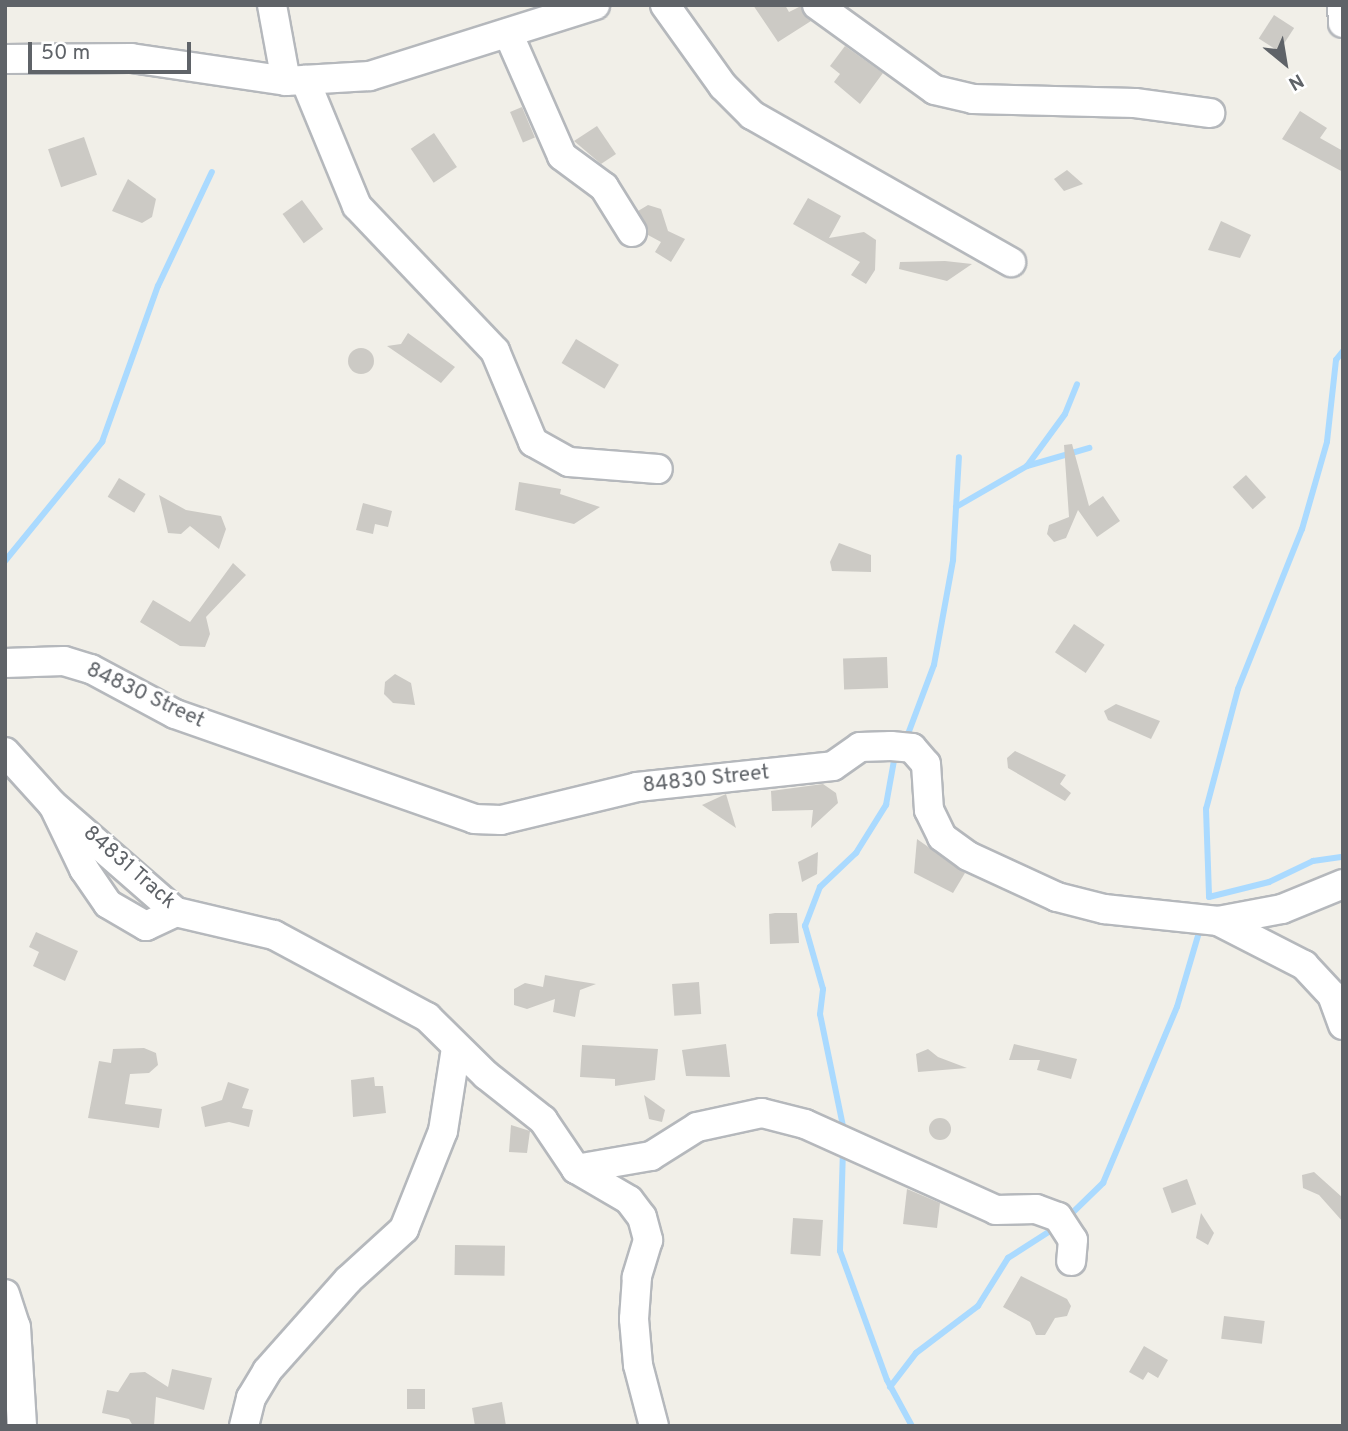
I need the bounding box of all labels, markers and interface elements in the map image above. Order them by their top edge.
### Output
scale bar [32,28,194,72]
north arrow [1250,28,1320,98]
text: 50 m [41,40,90,67]
text: N [1284,67,1307,95]
street label: 84830 Street [82,658,208,734]
street label: 84830 Street [641,761,771,799]
street label: 84831 Track [77,821,181,915]

